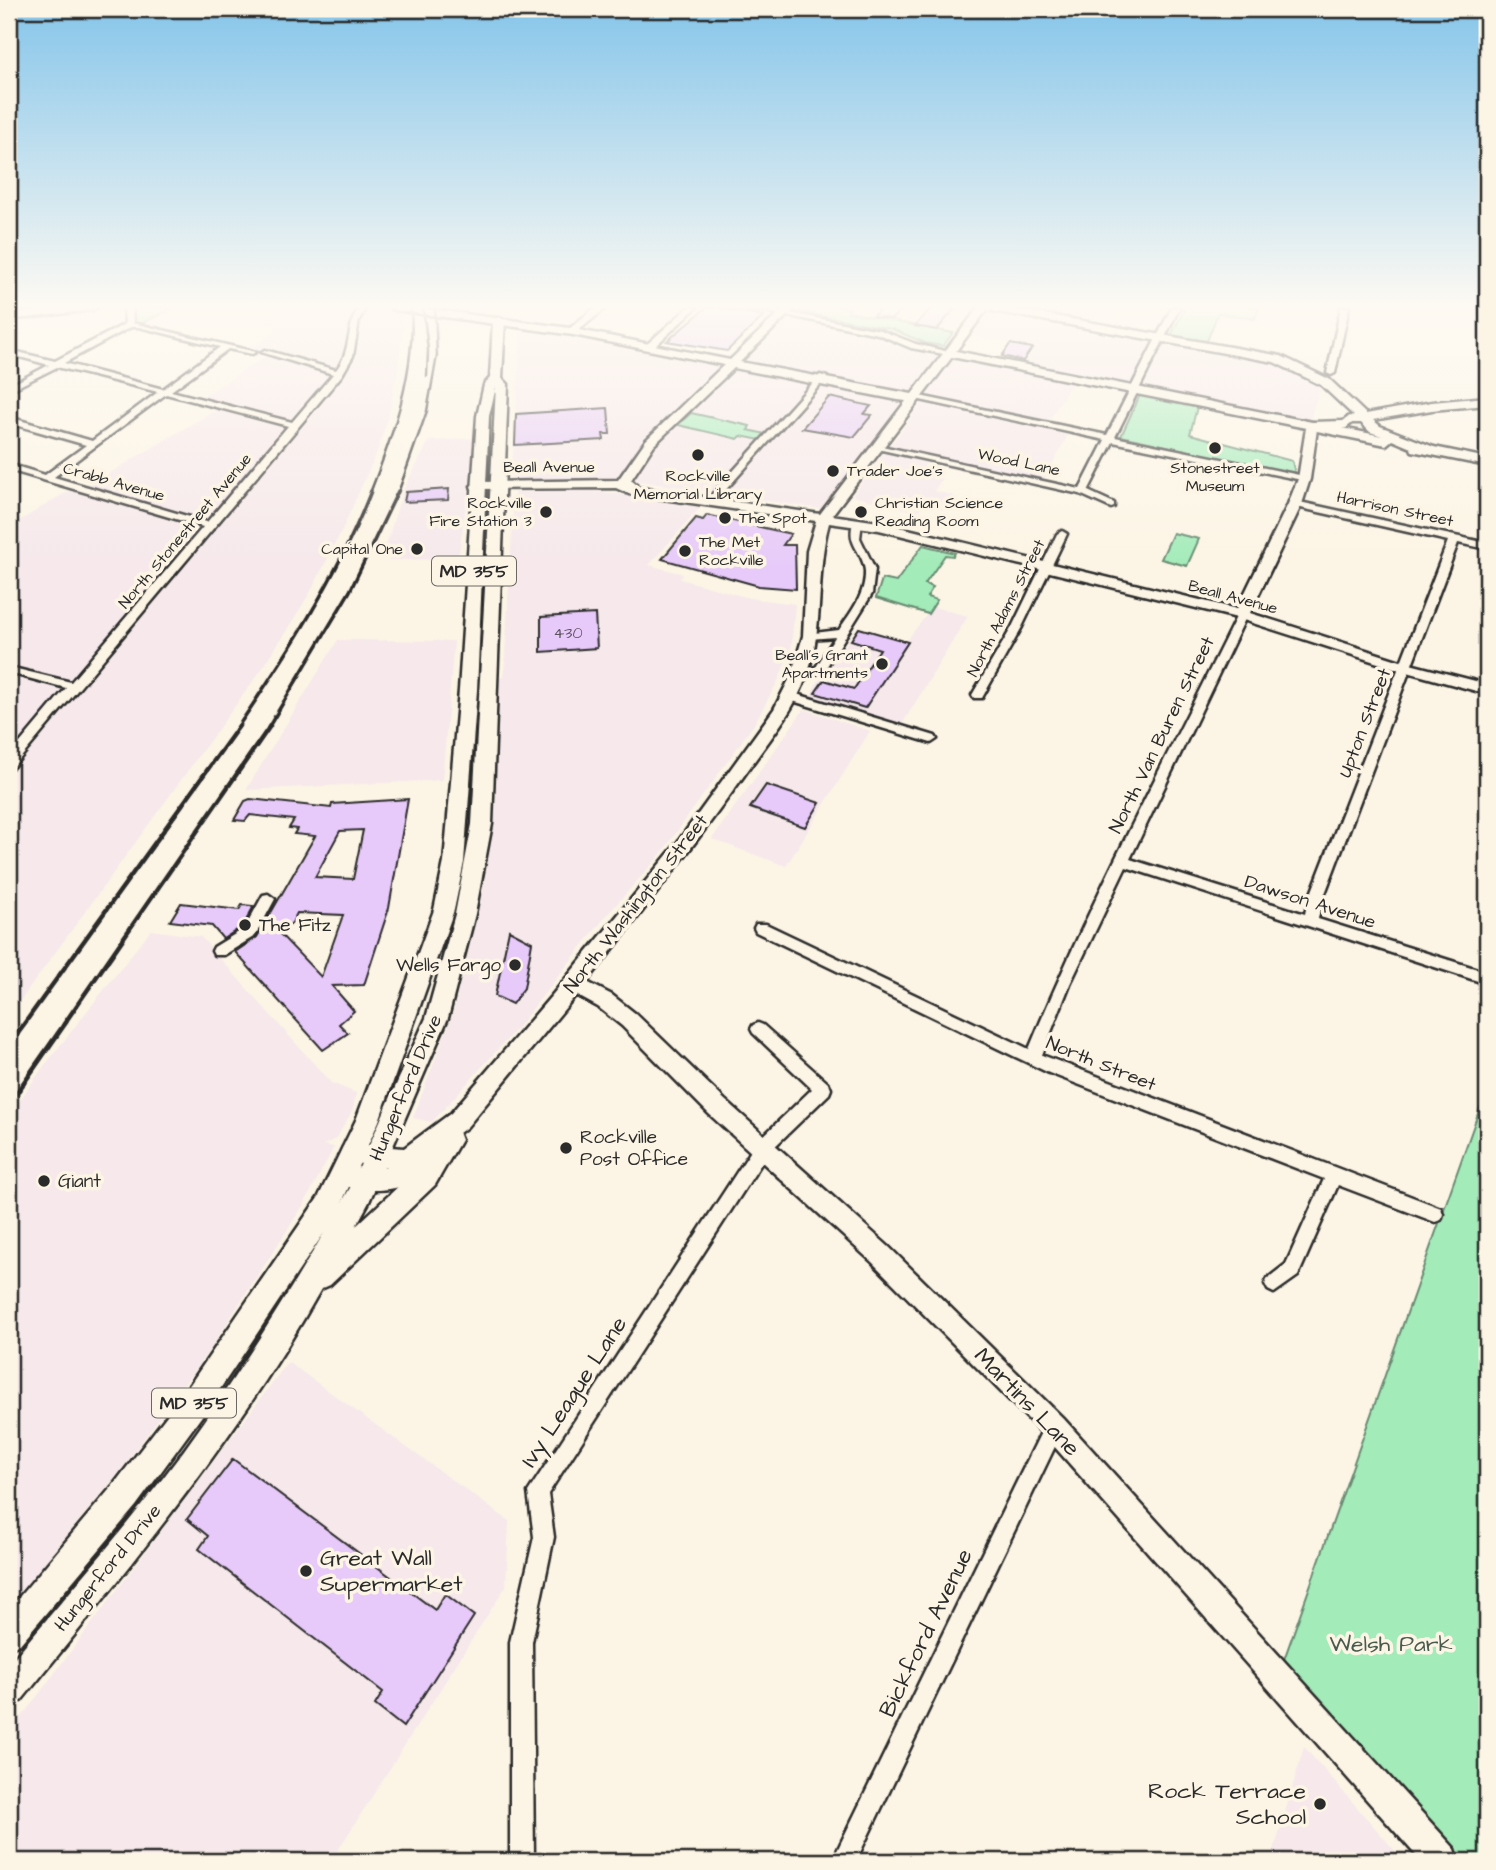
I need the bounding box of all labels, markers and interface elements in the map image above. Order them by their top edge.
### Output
marker: Stonestreet Museum [1207,440,1223,456]
street label: Wood Lane [976,443,1062,482]
marker: Rockville Memorial Library [690,447,706,463]
street label: North Stonestreet Avenue [113,448,257,613]
street label: Beall Avenue [503,456,595,478]
street label: Crabb Avenue [61,457,168,507]
place label: Stonestreet Museum [1170,457,1260,497]
place label: Trader Joe's [847,460,943,482]
marker: Trader Joe's [825,463,841,479]
place label: Rockville Memorial Library [634,465,763,506]
street label: Harrison Street [1335,486,1456,532]
place label: Rockville Fire Station 3 [429,492,532,532]
place label: Christian Science Reading Room [875,492,1004,533]
marker: Rockville Fire Station 3 [538,504,554,520]
marker: Christian Science Reading Room [853,504,869,520]
place label: The Spot [739,507,807,529]
marker: The Spot [717,510,733,526]
place label: The Met Rockville [699,531,764,571]
street label: North Adams Street [962,535,1050,680]
place label: Capital One [321,538,403,560]
marker: Capital One [409,541,425,557]
marker: The Met Rockville [677,543,693,559]
road number: MD 355 [432,556,516,586]
street label: Beall Avenue [1186,575,1280,620]
house number: 430 [553,622,583,644]
street label: North Van Buren Street [1102,632,1222,838]
place label: Beall's Grant Apartments [775,644,869,684]
marker: Beall's Grant Apartments [874,656,890,672]
street label: Upton Street [1332,664,1398,782]
street label: North Washington Street [557,809,716,1000]
street label: Dawson Avenue [1241,868,1379,936]
place label: The Fitz [259,912,332,939]
marker: The Fitz [237,917,253,933]
place label: Wells Fargo [396,952,501,980]
marker: Wells Fargo [507,957,523,973]
street label: Hungerford Drive [363,1011,450,1166]
street label: North Street [1042,1030,1160,1098]
place label: Rockville Post Office [580,1124,688,1173]
marker: Rockville Post Office [558,1140,574,1156]
place label: Giant [58,1168,101,1195]
marker: Giant [36,1173,52,1189]
street label: Ivy League Lane [513,1310,636,1474]
street label: Martins Lane [967,1341,1087,1463]
road number: MD 355 [152,1388,236,1418]
street label: Hungerford Drive [48,1499,169,1638]
place label: Great Wall Supermarket [320,1542,463,1600]
street label: Bickford Avenue [871,1544,981,1722]
marker: Great Wall Supermarket [298,1563,314,1579]
park label: Welsh Park [1329,1628,1453,1660]
place label: Rock Terrace School [1148,1775,1306,1833]
marker: Rock Terrace School [1312,1796,1328,1812]

